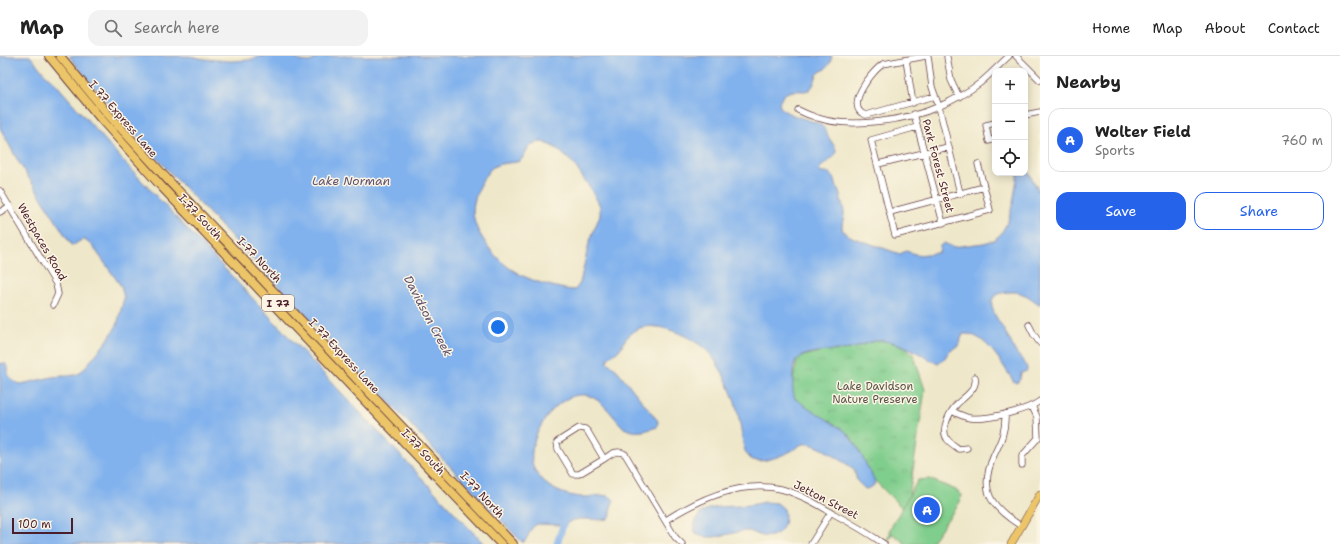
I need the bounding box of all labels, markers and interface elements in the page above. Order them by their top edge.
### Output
search box [88,10,368,46]
text: Map [20,15,64,40]
icon: search [102,17,124,39]
text: Search here [134,18,220,38]
text: Home [1092,19,1131,37]
text: Map [1153,19,1183,37]
text: About [1205,19,1246,37]
text: Contact [1268,19,1320,37]
map controls [992,68,1028,176]
button: + [992,68,1028,104]
text: Nearby [1056,71,1121,93]
street label: I 77 Express Lane [85,77,161,161]
button: − [992,104,1028,140]
street label: Park Forest Street [918,117,958,215]
text: Wolter Field [1095,122,1191,142]
text: A [1065,132,1075,149]
text: 760 m [1281,132,1323,149]
button: locate [992,140,1028,176]
text: Sports [1095,142,1135,159]
water label: Lake Norman [312,173,390,189]
street label: I-77 South [175,191,225,243]
button: Save [1056,192,1186,230]
button: Share [1194,192,1324,230]
street label: Westpaces Road [14,200,70,284]
street label: I-77 North [233,234,285,286]
water label: Davidson Creek [400,273,456,359]
road number: I 77 [262,295,294,311]
street label: I 77 Express Lane [305,315,383,397]
your location [488,317,508,337]
park label: Lake Davidson Nature Preserve [832,379,918,407]
street label: I-77 South [398,426,448,478]
street label: I-77 North [457,469,507,522]
street label: Jetton Street [791,477,861,523]
pin: A [914,495,940,525]
scale bar [12,516,73,535]
text: 100 m [18,517,51,532]

